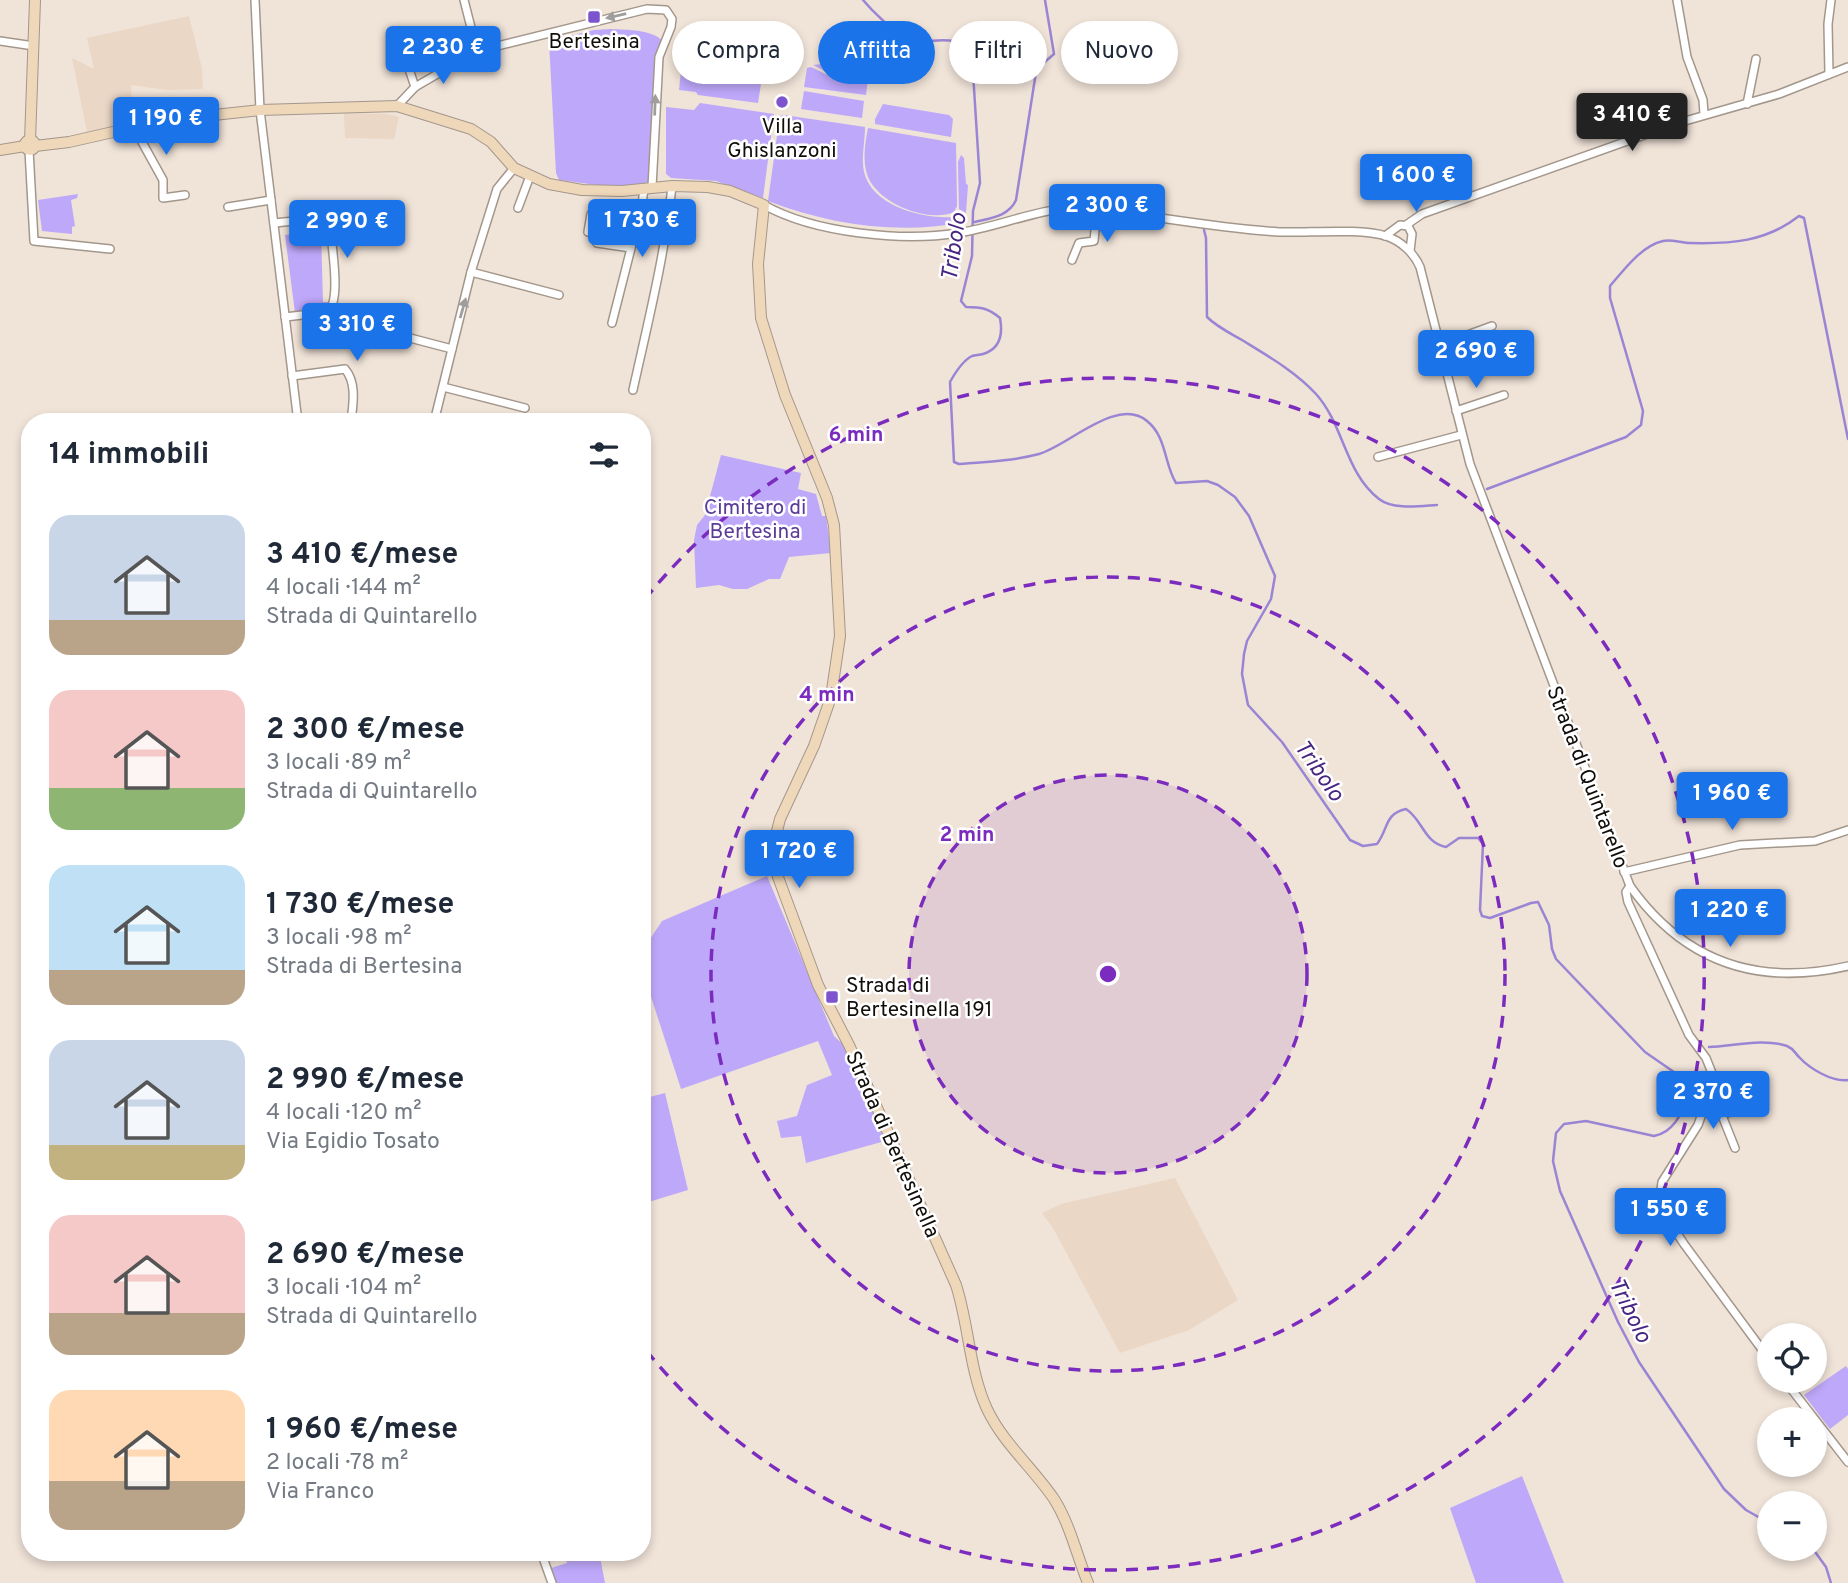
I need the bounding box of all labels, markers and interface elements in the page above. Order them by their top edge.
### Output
marker: Bertesina [586,9,602,25]
one-way arrow [605,11,627,22]
chip: Compra [672,21,804,84]
chip: Affitta [818,21,935,84]
chip: Filtri [949,21,1047,84]
chip: Nuovo [1061,21,1178,84]
pin: 2 230 € [378,27,508,86]
place label: Bertesina [549,29,639,56]
text: 2 230 € [402,34,484,63]
one-way arrow [650,94,661,116]
marker: Villa Ghislanzoni [774,94,790,110]
pin: 3 410 € [1567,94,1697,153]
pin: 1 190 € [101,97,231,157]
text: 3 410 € [1593,101,1672,130]
text: 1 190 € [129,105,203,134]
place label: Villa Ghislanzoni [727,114,837,165]
pin: 1 600 € [1351,154,1481,214]
text: 1 600 € [1376,162,1456,191]
pin: 2 300 € [1042,184,1172,244]
text: 2 300 € [1065,192,1149,221]
pin: 1 730 € [577,200,707,259]
pin: 2 990 € [282,201,412,260]
text: 1 730 € [604,207,680,236]
text: 2 990 € [305,208,389,237]
water label: Tribolo [936,211,975,283]
one-way arrow [459,297,469,318]
pin: 3 310 € [292,304,422,363]
text: 3 310 € [318,311,396,340]
pin: 2 690 € [1411,330,1541,390]
text: 2 690 € [1434,338,1518,367]
text: 6 min [829,422,883,449]
icon: filters [585,436,623,474]
text: 14 immobili [49,437,209,474]
park label: Cimitero di Bertesina [704,495,806,546]
text: 3 410 €/mese [266,537,458,574]
icon: home [105,543,189,627]
text: 4 locali · 144 m² [266,574,421,603]
text: Strada di Quintarello [266,603,478,632]
text: 4 min [799,682,855,709]
street label: Strada di Quintarello [1539,683,1634,873]
text: 2 300 €/mese [266,712,465,749]
icon: home [105,718,189,802]
water label: Tribolo [1286,735,1350,808]
text: 3 locali · 89 m² [266,749,411,778]
pin: 1 960 € [1667,772,1797,832]
text: Strada di Quintarello [266,778,478,807]
text: 1 960 € [1693,780,1771,809]
text: 2 min [940,822,994,849]
pin: 1 720 € [734,830,864,890]
text: 1 720 € [761,838,837,867]
text: 1 730 €/mese [266,887,454,924]
pin: 1 220 € [1665,890,1795,949]
icon: home [105,893,189,977]
text: 1 220 € [1691,897,1769,926]
text: 3 locali · 98 m² [266,924,412,953]
text: Strada di Bertesina [266,953,462,982]
centre of rings [1096,962,1120,986]
place label: Strada di Bertesinella 191 [846,973,993,1024]
marker: Strada di Bertesinella 191 [824,989,840,1005]
street label: Strada di Bertesinella [838,1047,945,1242]
text: 2 990 €/mese [266,1062,464,1099]
icon: home [105,1068,189,1152]
pin: 2 370 € [1648,1072,1778,1131]
text: 2 370 € [1672,1079,1754,1108]
text: 4 locali · 120 m² [266,1099,422,1128]
text: Via Egidio Tosato [266,1128,440,1157]
pin: 1 550 € [1605,1188,1735,1248]
text: 1 550 € [1631,1196,1709,1225]
text: 2 690 €/mese [266,1237,464,1274]
icon: home [105,1243,189,1327]
text: 3 locali · 104 m² [266,1274,421,1303]
water label: Tribolo [1601,1274,1657,1349]
text: Strada di Quintarello [266,1303,478,1332]
map controls [1757,1323,1827,1561]
button: locate [1757,1323,1827,1393]
button: + [1757,1407,1827,1477]
text: 1 960 €/mese [266,1412,458,1449]
icon: home [105,1418,189,1502]
text: 2 locali · 78 m² [266,1449,408,1478]
text: Via Franco [266,1478,374,1507]
button: − [1757,1491,1827,1561]

